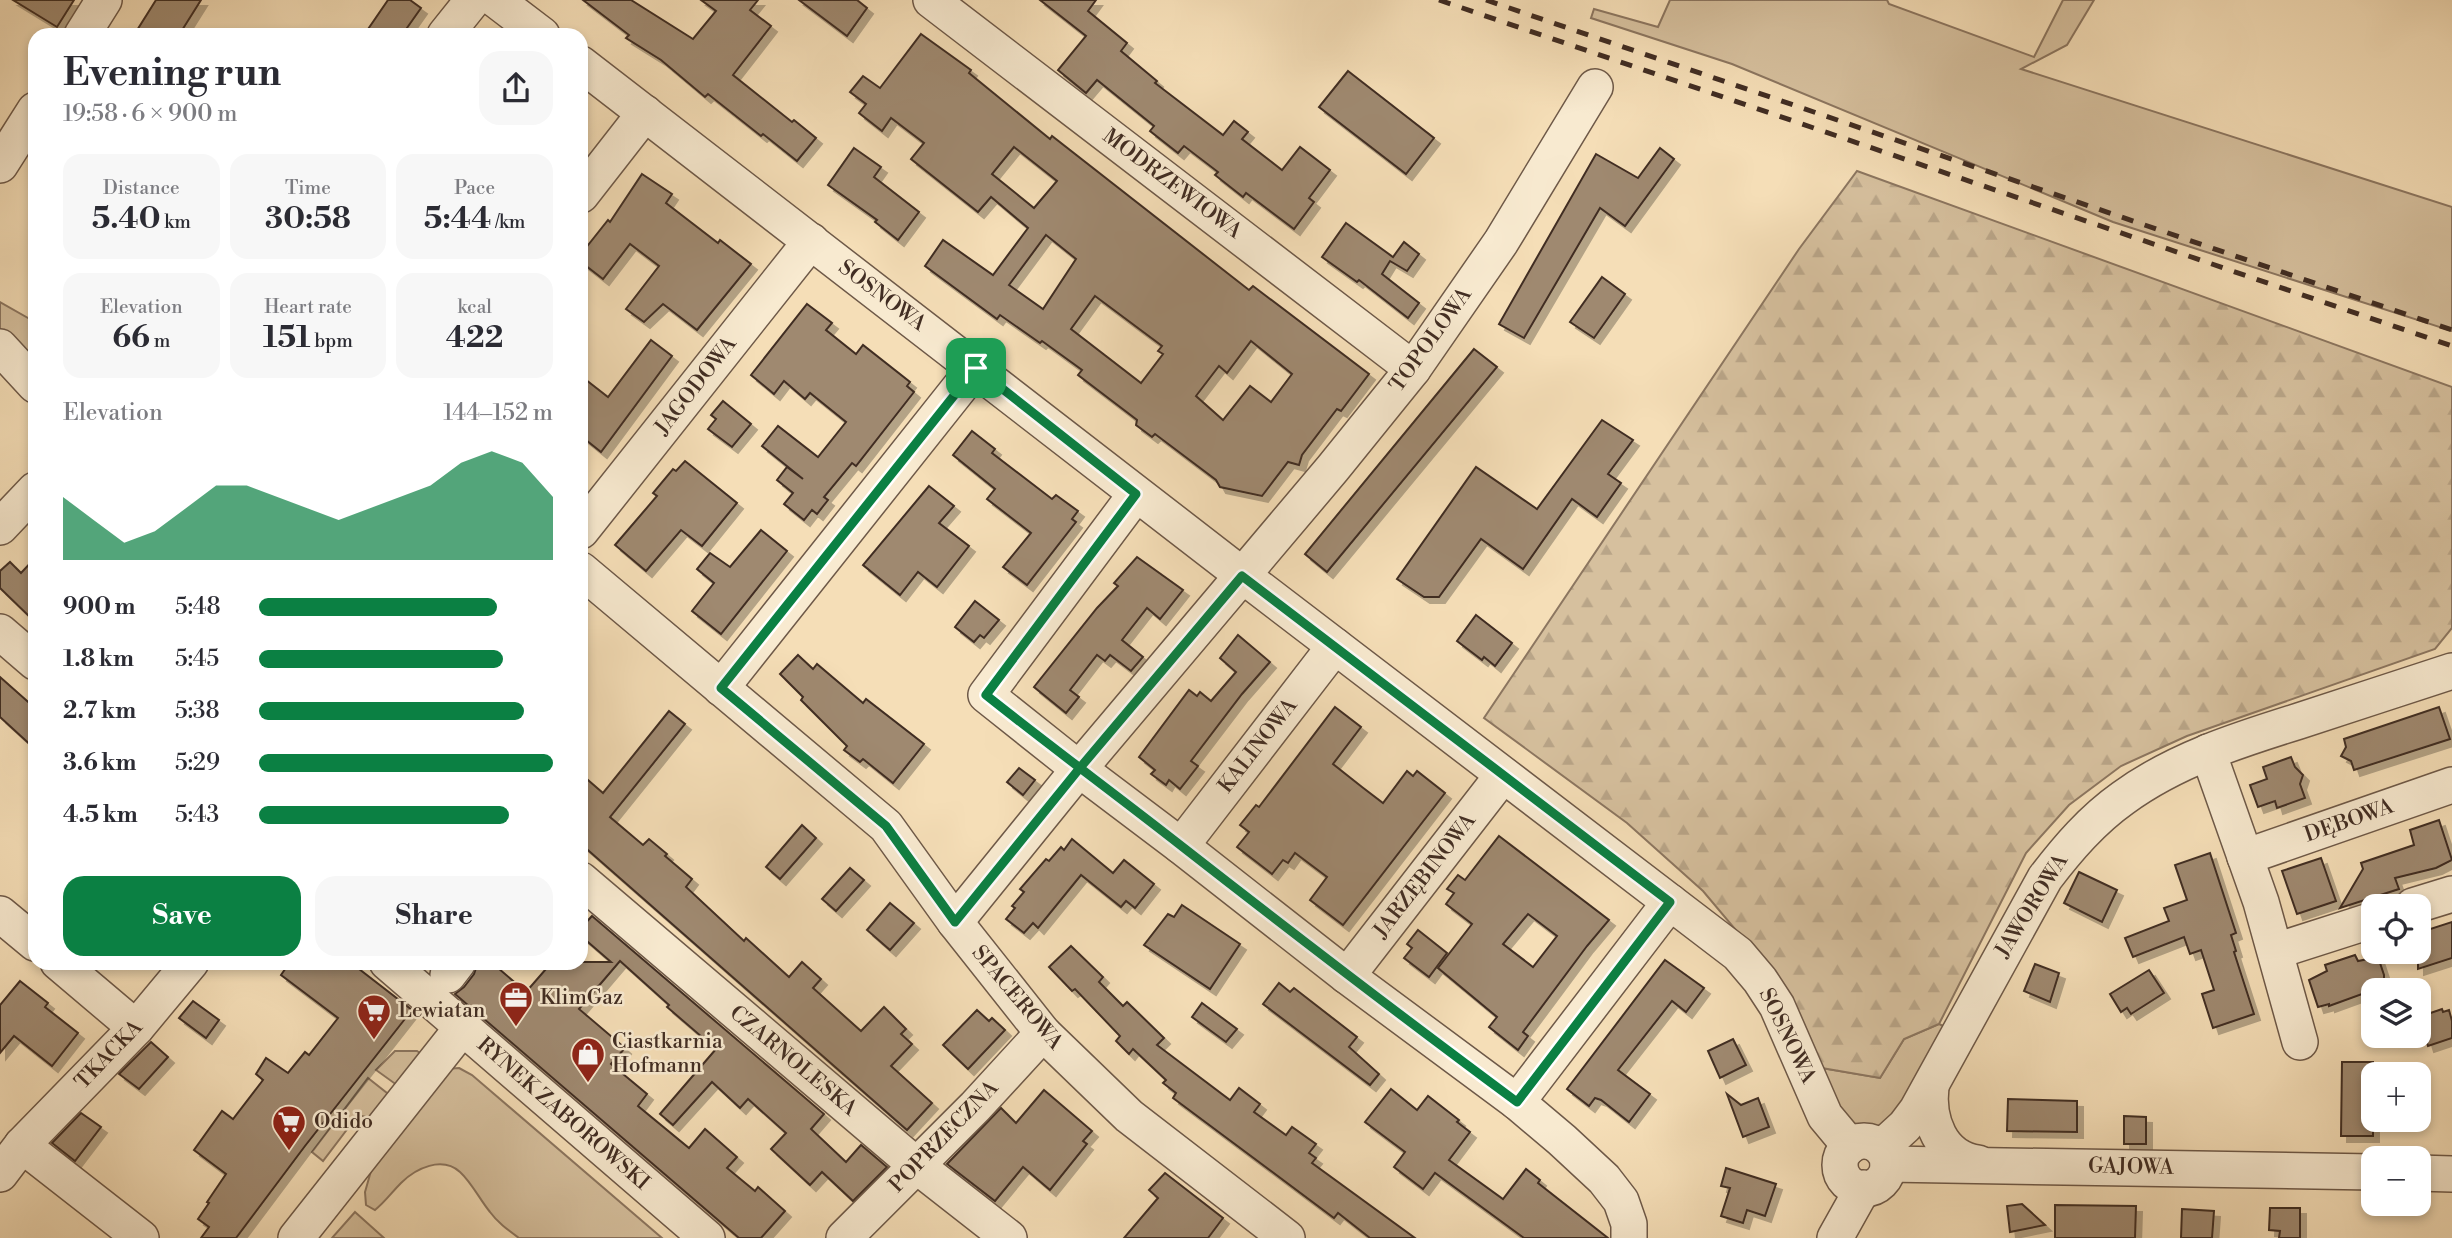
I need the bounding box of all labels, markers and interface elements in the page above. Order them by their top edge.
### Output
text: Evening run [63,50,281,97]
button: share [479,51,553,125]
text: 19:58 · 6 × 900 m [63,100,237,128]
street label: MODRZEWIOWA [1097,123,1247,245]
text: Distance [103,176,180,200]
text: Time [285,176,331,200]
text: Pace [454,176,495,200]
text: 5.40 [92,200,160,238]
text: 30:58 [265,200,351,238]
text: 5:44 [424,200,491,238]
text: km [160,210,191,234]
text: /km [491,210,525,234]
street label: SOSNOWA [833,255,931,338]
street label: TOPOLOWA [1384,282,1478,397]
text: Elevation [100,295,182,319]
text: Heart rate [264,295,352,319]
text: kcal [457,295,492,319]
text: 66 [112,319,150,357]
text: 151 [263,319,311,357]
text: 422 [446,319,503,357]
text: m [150,329,171,353]
text: bpm [311,329,353,353]
street label: JAGODOWA [649,331,743,441]
pin [946,338,1006,398]
icon: arrive [957,349,995,387]
text: Elevation [63,399,163,427]
text: 144–152 m [443,399,553,427]
text: 900 m [63,593,136,621]
text: 5:48 [175,593,221,621]
text: 1.8 km [63,645,134,673]
text: 5:45 [175,645,219,673]
street label: KALINOWA [1213,693,1303,799]
text: 2.7 km [63,697,136,725]
text: 5:38 [175,697,220,725]
text: 3.6 km [63,749,136,777]
text: 5:29 [175,749,220,777]
street label: DĘBOWA [2301,793,2397,848]
text: 4.5 km [63,801,138,829]
text: 5:43 [175,801,219,829]
street label: JARZĘBINOWA [1368,808,1482,944]
street label: JAWOROWA [1989,849,2074,963]
button: Save [63,876,301,956]
button: Share [315,876,553,956]
map controls [2361,894,2431,1216]
button: locate [2361,894,2431,964]
street label: SPACEROWA [966,941,1068,1056]
button: layers [2361,978,2431,1048]
office icon: KlimGaz [497,979,535,1028]
street label: SOSNOWA [1753,984,1821,1088]
place label: KlimGaz [540,985,623,1011]
supermarket icon: Lewiatan [355,992,393,1041]
place label: Lewiatan [398,998,486,1024]
street label: CZARNOLESKA [724,1000,862,1122]
street label: TKACKA [70,1015,149,1095]
place label: Ciastkarnia Hofmann [612,1029,723,1079]
street label: RYNEK ZABOROWSKI [471,1032,655,1196]
shop icon: Ciastkarnia Hofmann [569,1035,607,1084]
button: + [2361,1062,2431,1132]
street label: POPRZECZNA [884,1075,1004,1198]
supermarket icon: Odido [270,1103,308,1152]
place label: Odido [314,1109,373,1135]
button: − [2361,1146,2431,1216]
street label: GAJOWA [2088,1153,2175,1181]

